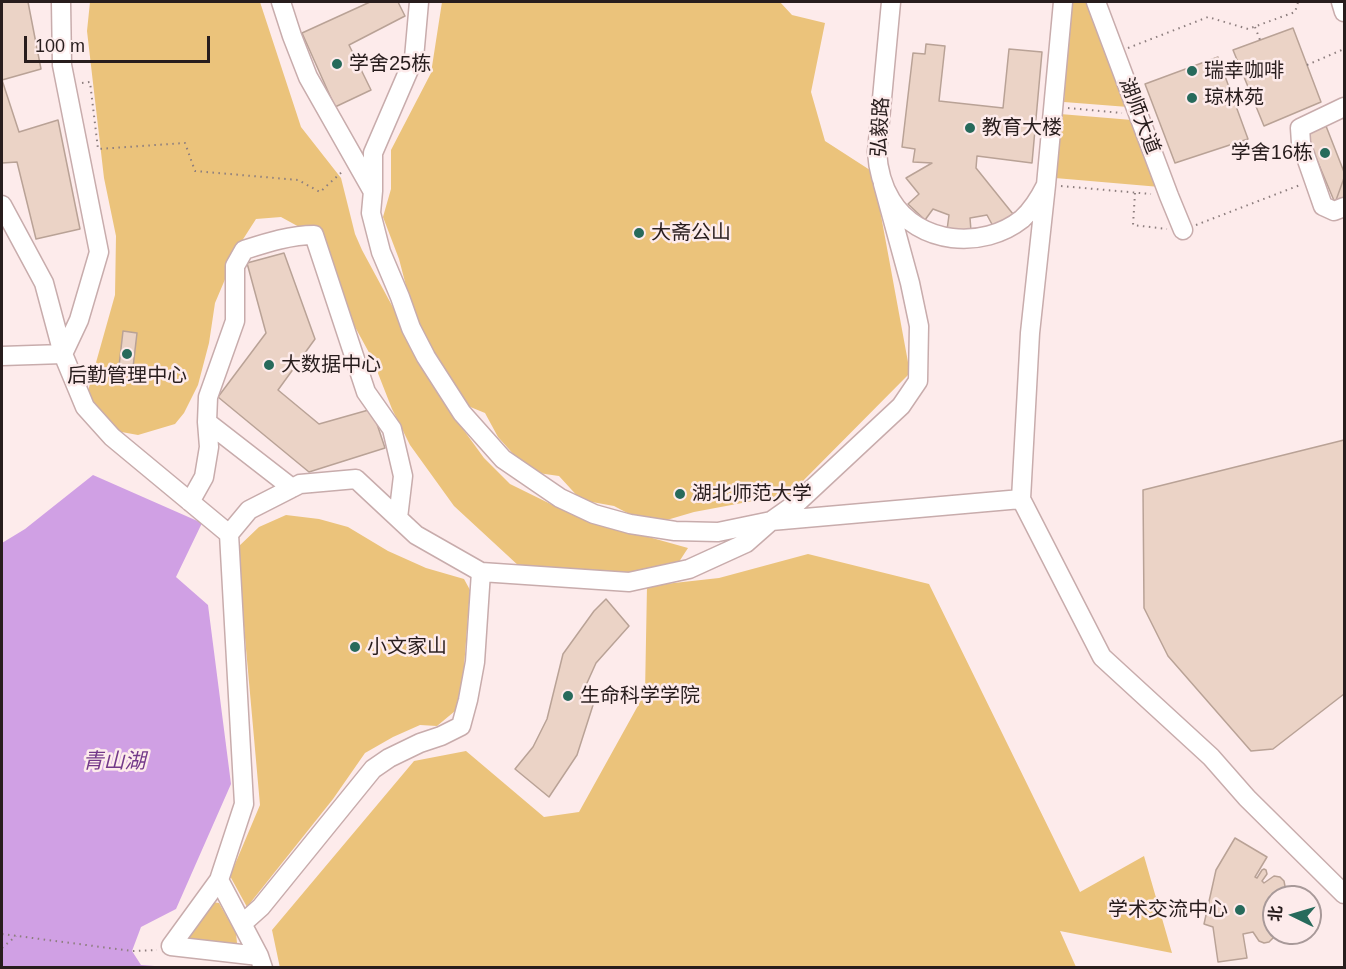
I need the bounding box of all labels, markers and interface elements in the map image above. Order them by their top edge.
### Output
scale bar [27,24,213,62]
text: 100 m [35,36,85,56]
place label: 学舍25栋 [349,52,431,76]
marker: 学舍25栋 [330,57,344,71]
place label: 瑞幸咖啡 [1204,59,1284,83]
marker: 瑞幸咖啡 [1185,64,1199,78]
street label: 湖师大道 [1113,74,1165,158]
place label: 琼林苑 [1204,86,1264,110]
marker: 琼林苑 [1185,91,1199,105]
street label: 弘毅路 [867,96,895,158]
place label: 教育大楼 [982,116,1062,140]
marker: 教育大楼 [963,121,977,135]
place label: 学舍16栋 [1231,141,1313,165]
marker: 学舍16栋 [1318,146,1332,160]
place label: 大斋公山 [651,221,731,245]
marker: 大斋公山 [632,226,646,240]
marker: 后勤管理中心 [120,347,134,361]
place label: 大数据中心 [281,353,381,377]
marker: 大数据中心 [262,358,276,372]
place label: 后勤管理中心 [67,364,187,388]
place label: 湖北师范大学 [692,482,812,506]
marker: 湖北师范大学 [673,487,687,501]
place label: 小文家山 [367,635,447,659]
marker: 小文家山 [348,640,362,654]
place label: 生命科学学院 [580,684,700,708]
marker: 生命科学学院 [561,689,575,703]
water label: 青山湖 [83,749,145,775]
north arrow [1262,885,1322,945]
place label: 学术交流中心 [1108,898,1228,922]
marker: 学术交流中心 [1233,903,1247,917]
text: 北 [1266,905,1285,922]

